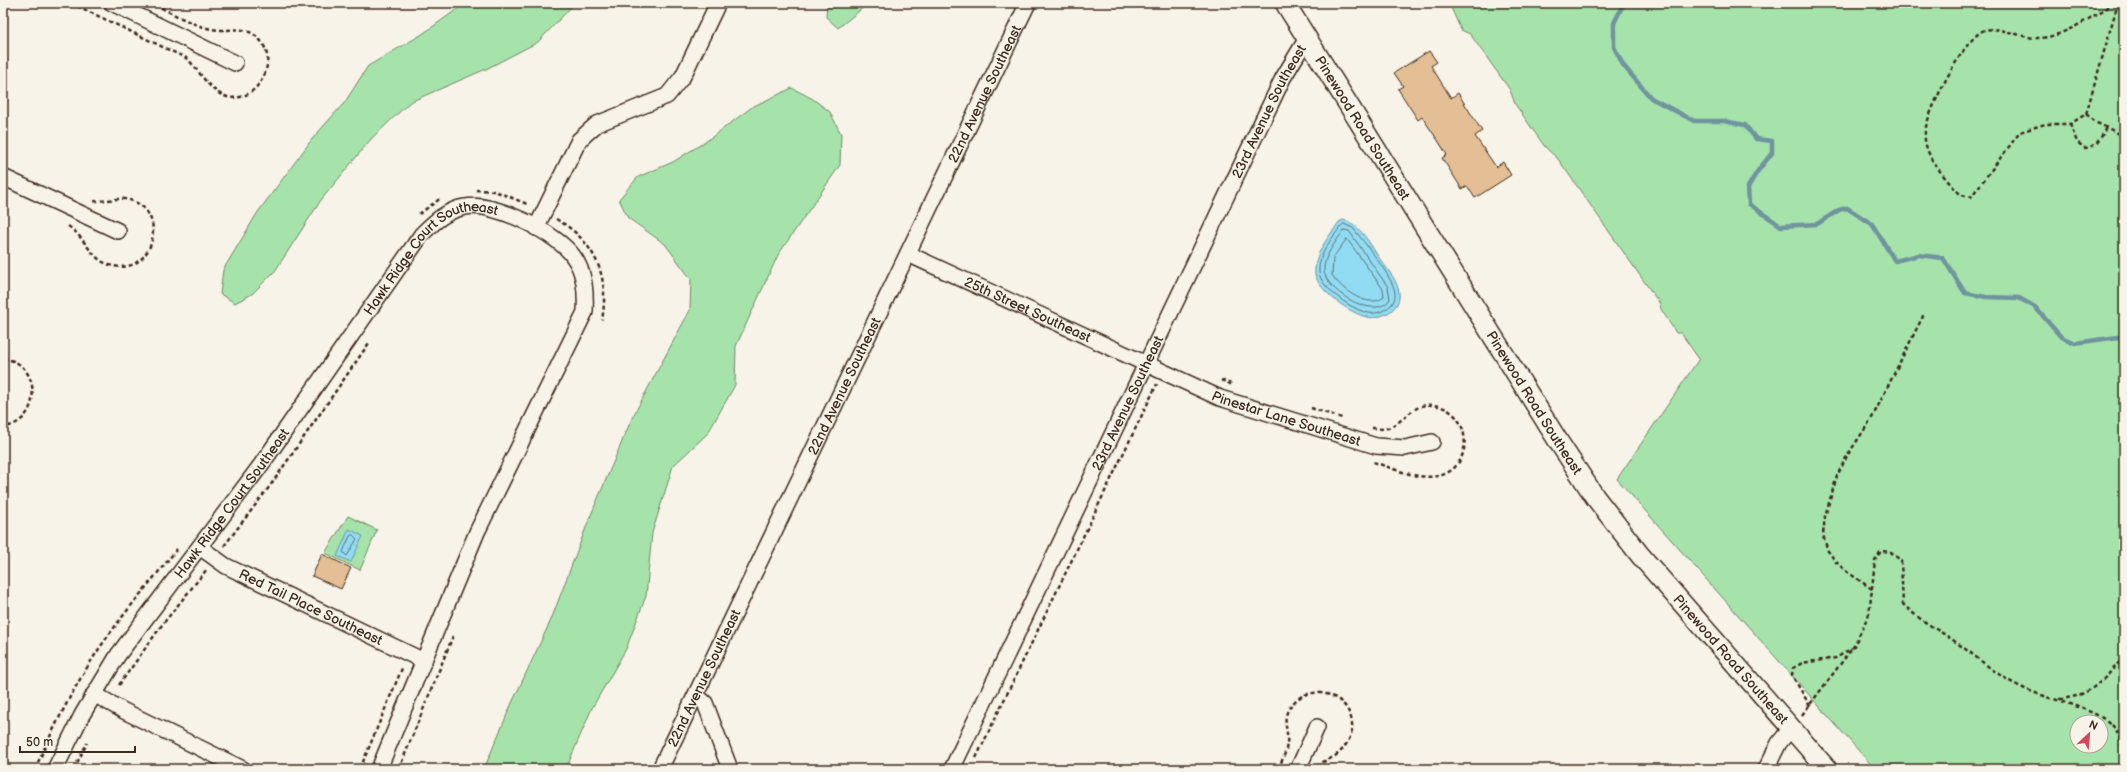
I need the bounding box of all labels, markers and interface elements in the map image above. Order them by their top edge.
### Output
street label: 22nd Avenue Southeast [945,22,1025,166]
street label: 23rd Avenue Southeast [1228,41,1310,181]
street label: Pinewood Road Southeast [1311,53,1414,204]
street label: Hawk Ridge Court Southeast [360,198,501,318]
street label: 25th Street Southeast [962,273,1094,347]
street label: 22nd Avenue Southeast [804,314,885,458]
street label: Pinewood Road Southeast [1483,328,1586,478]
street label: 23rd Avenue Southeast [1088,332,1168,473]
street label: Pinestar Lane Southeast [1209,387,1363,450]
street label: Hawk Ridge Court Southeast [171,425,293,582]
street label: Red Tail Place Southeast [236,565,386,649]
street label: Pinewood Road Southeast [1670,591,1792,728]
street label: 22nd Avenue Southeast [664,606,745,750]
north arrow [2069,714,2109,754]
text: N [2087,718,2100,733]
scale bar [20,728,135,754]
text: 50 m [26,735,53,750]

